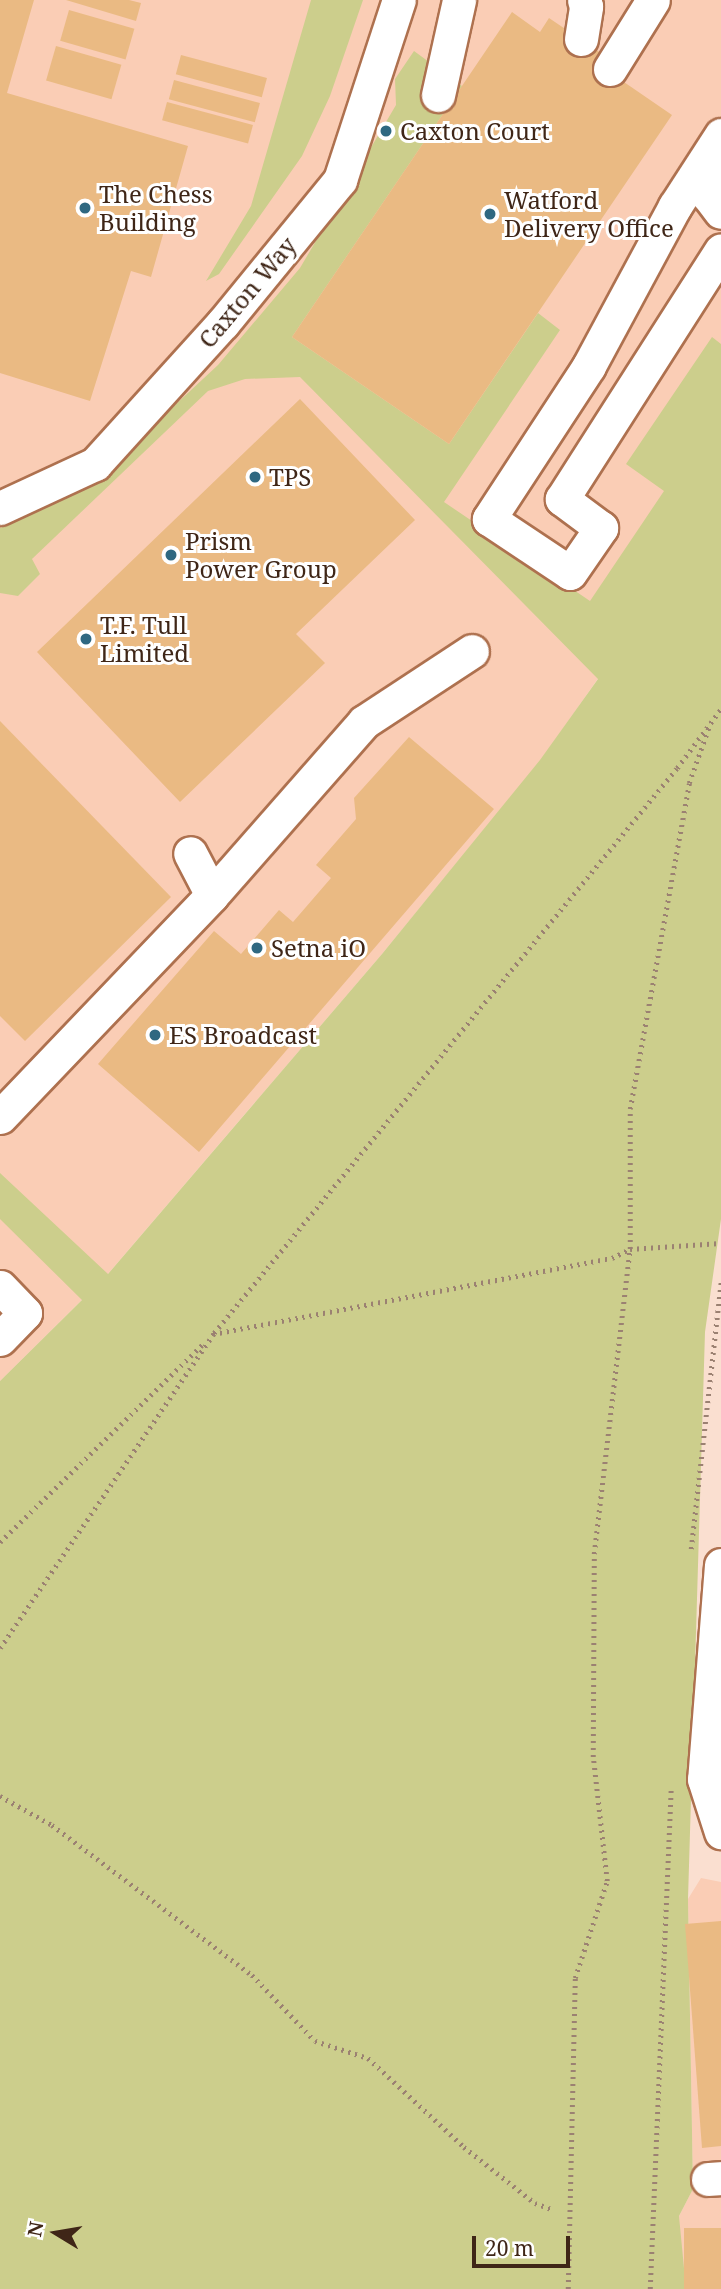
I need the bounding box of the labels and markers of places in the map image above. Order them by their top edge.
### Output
place label: Caxton Court [400,117,550,145]
marker: Caxton Court [378,123,394,139]
place label: The Chess Building [99,180,212,236]
place label: Watford Delivery Office [504,186,674,242]
marker: The Chess Building [77,200,93,216]
marker: Watford Delivery Office [482,206,498,222]
place label: TPS [269,463,311,491]
marker: TPS [247,469,263,485]
place label: Prism Power Group [185,527,337,583]
marker: Prism Power Group [163,547,179,563]
place label: T.F. Tull Limited [100,611,189,667]
marker: T.F. Tull Limited [78,631,94,647]
place label: Setna iO [271,934,366,962]
marker: Setna iO [249,940,265,956]
place label: ES Broadcast [169,1021,317,1049]
marker: ES Broadcast [147,1027,163,1043]

